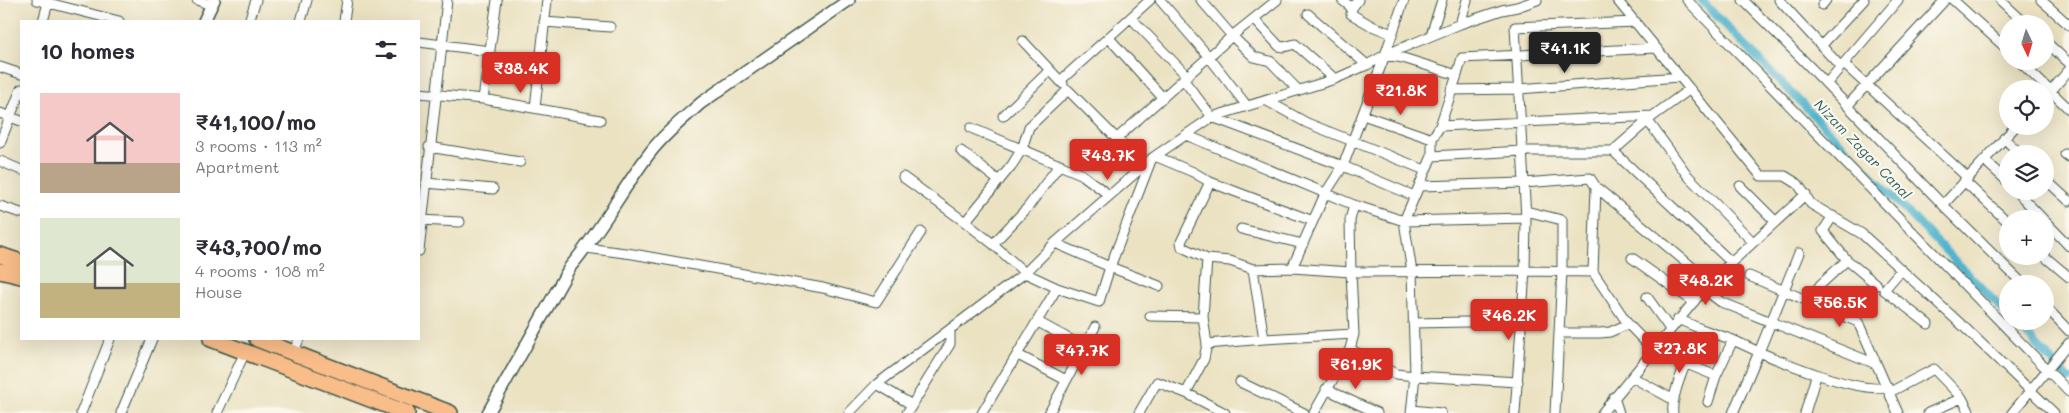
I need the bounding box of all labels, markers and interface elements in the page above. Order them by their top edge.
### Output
north arrow [1999,15,2054,70]
map controls [1999,15,2054,330]
pin: ₹41.1K [1524,32,1606,74]
icon: filters [372,36,400,64]
text: 10 homes [40,37,135,64]
text: ₹41.1K [1540,37,1590,58]
pin: ₹38.4K [480,52,562,94]
text: ₹38.4K [493,57,549,78]
pin: ₹21.8K [1360,74,1442,116]
text: ₹21.8K [1375,79,1427,100]
button: locate [1999,80,2054,135]
water label: Nizam Zagar Canal [1810,95,1916,203]
text: ₹41,100/mo [195,108,316,135]
icon: home [80,113,140,173]
text: 3 rooms · 113 m² [195,135,322,156]
pin: ₹43.7K [1067,138,1149,181]
text: ₹43.7K [1081,144,1135,165]
button: layers [1999,145,2054,200]
text: Apartment [195,156,280,177]
button: + [1999,210,2054,265]
text: ₹43,700/mo [195,233,322,260]
icon: home [80,238,140,298]
text: 4 rooms · 108 m² [195,260,325,281]
pin: ₹48.2K [1665,264,1747,306]
text: ₹48.2K [1678,269,1734,290]
button: − [1999,275,2054,330]
text: House [195,281,242,302]
pin: ₹56.5K [1799,286,1881,328]
text: ₹56.5K [1813,291,1867,312]
pin: ₹46.2K [1468,298,1550,341]
text: ₹46.2K [1482,304,1536,325]
pin: ₹27.8K [1639,332,1721,374]
pin: ₹47.7K [1041,334,1123,376]
text: ₹27.8K [1653,337,1707,358]
text: ₹47.7K [1055,339,1109,360]
pin: ₹61.9K [1315,348,1397,390]
text: ₹61.9K [1330,353,1382,374]

